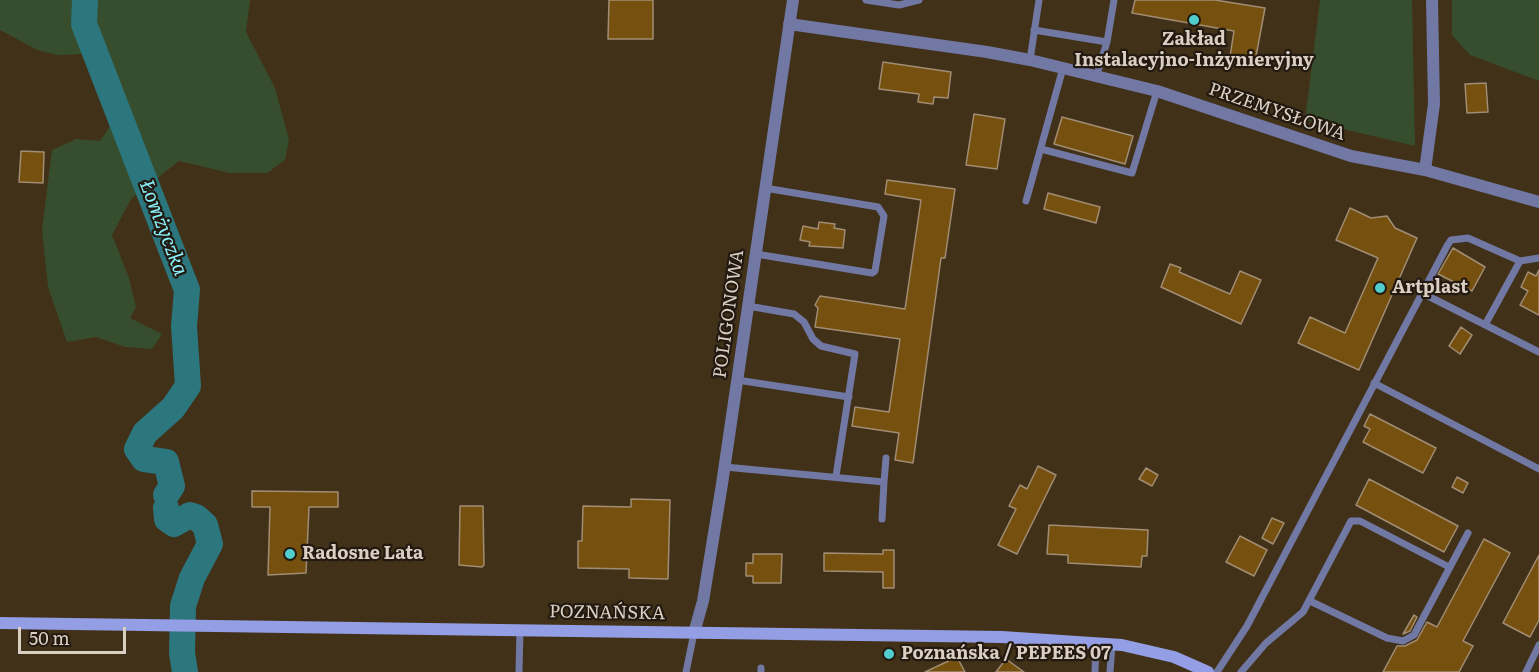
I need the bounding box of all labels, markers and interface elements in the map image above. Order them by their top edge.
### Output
marker: Zakład Instalacyjno-Inżynieryjny [1187,13,1201,27]
place label: Zakład Instalacyjno-Inżynieryjny [1074,29,1314,72]
street label: PRZEMYSŁOWA [1206,78,1348,146]
water label: Łomżyczka [134,177,192,279]
street label: POLIGONOWA [709,248,749,380]
place label: Artplast [1392,277,1468,299]
marker: Artplast [1373,281,1387,295]
place label: Radosne Lata [302,543,423,565]
marker: Radosne Lata [283,547,297,561]
street label: POZNAŃSKA [549,601,665,625]
scale bar [21,615,129,653]
text: 50 m [29,624,70,651]
place label: Poznańska / PEPEES 07 [901,643,1111,665]
marker: Poznańska / PEPEES 07 [882,647,896,661]

